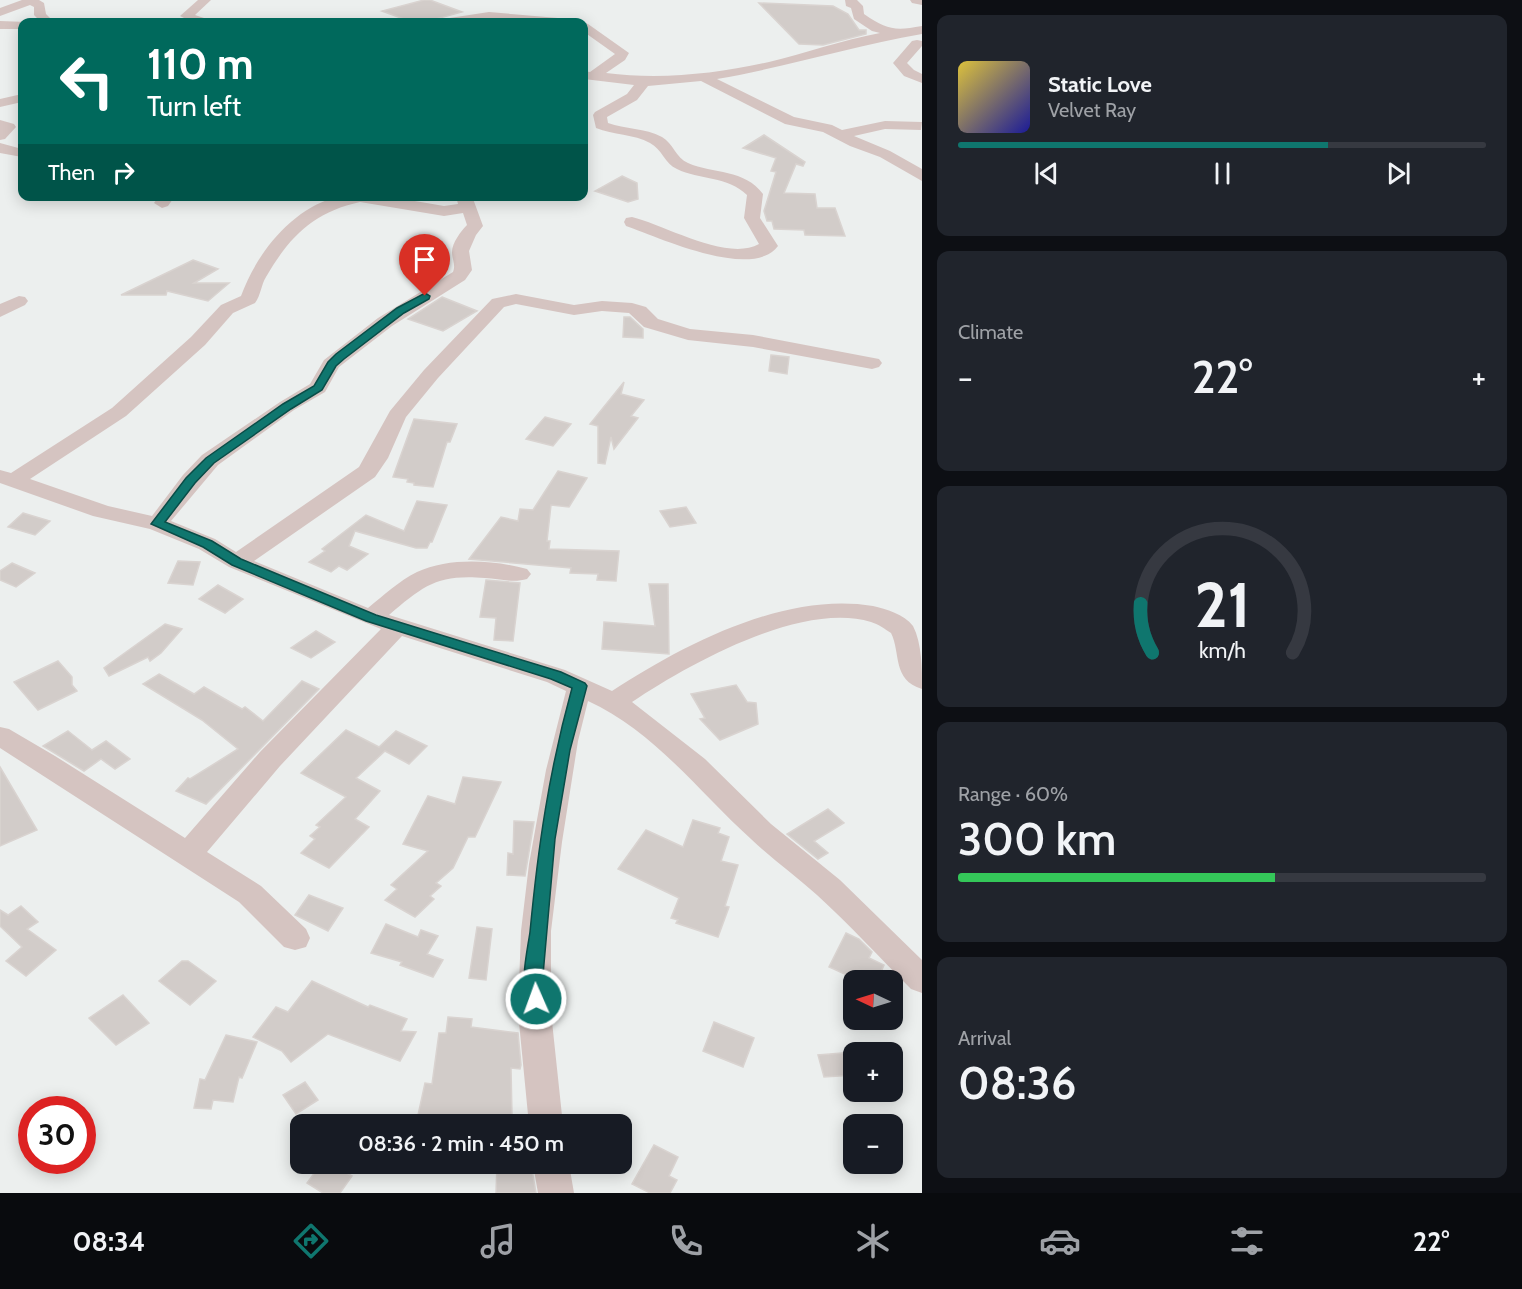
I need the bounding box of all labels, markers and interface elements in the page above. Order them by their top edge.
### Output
text: 110 m [147,38,254,90]
icon: left [48,42,126,120]
text: Static Love [1048,71,1152,98]
text: Turn left [147,90,241,123]
text: Velvet Ray [1048,98,1136,122]
icon: right [107,156,140,189]
icon: previous [1030,157,1063,190]
icon: pause [1206,157,1239,190]
icon: next [1382,157,1415,190]
text: Then [48,159,95,186]
pin [399,234,450,296]
icon: arrive [408,243,441,276]
text: Climate [958,320,1023,344]
text: 22° [1192,350,1252,404]
text: − [958,357,973,397]
text: + [1471,357,1486,397]
text: 21 [1194,568,1250,644]
text: km/h [1199,638,1245,664]
text: Range · 60% [958,782,1068,806]
text: 300 km [958,812,1116,866]
position arrow [504,967,568,1031]
north arrow [843,970,903,1030]
map controls [843,970,903,1174]
text: Arrival [958,1026,1011,1050]
button: + [843,1042,903,1102]
text: 08:36 [958,1056,1076,1110]
speed limit sign: 30 [18,1096,96,1174]
button: − [843,1114,903,1174]
text: 08:36 · 2 min · 450 m [358,1130,564,1157]
icon: directions [290,1220,332,1262]
icon: music [477,1220,519,1262]
icon: phone [665,1220,707,1262]
icon: climate [852,1220,894,1262]
icon: car [1039,1220,1081,1262]
icon: filters [1226,1220,1268,1262]
text: 08:34 [73,1225,145,1258]
text: 22° [1413,1225,1449,1258]

